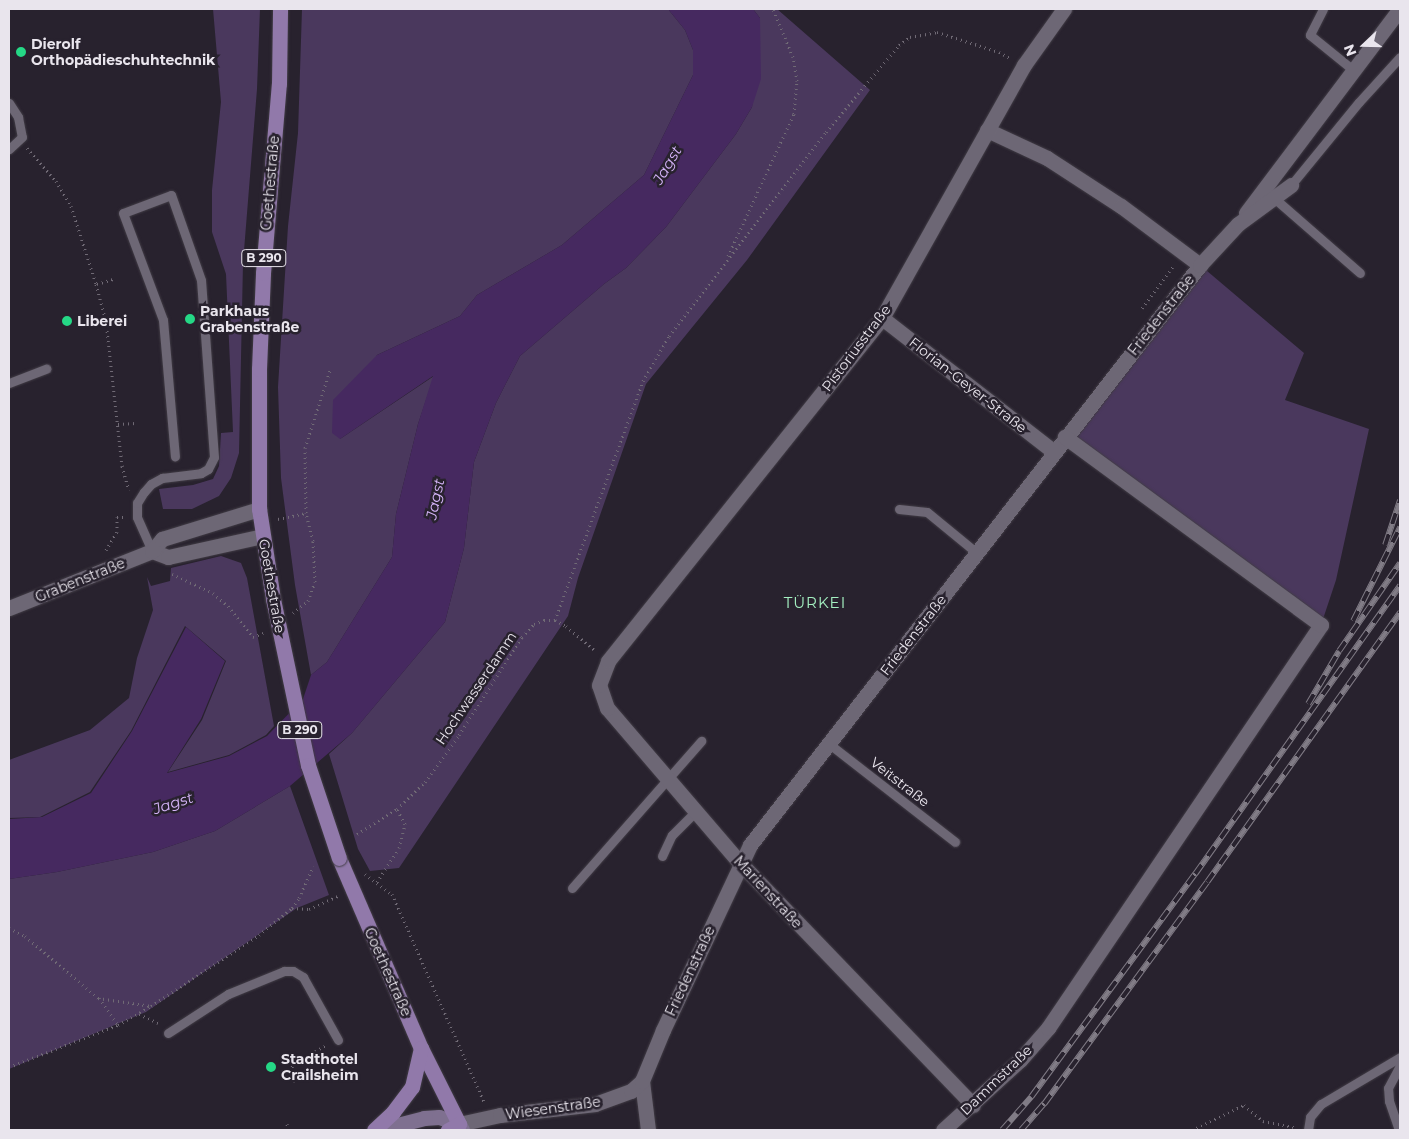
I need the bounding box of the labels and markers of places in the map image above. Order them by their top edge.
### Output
place label: Dierolf Orthopädieschuhtechnik [31,36,215,68]
marker: Dierolf Orthopädieschuhtechnik [15,46,27,58]
place label: Parkhaus Grabenstraße [200,303,299,336]
place label: Liberei [77,313,127,329]
marker: Parkhaus Grabenstraße [184,313,196,325]
marker: Liberei [61,315,73,327]
place label: Stadthotel Crailsheim [281,1051,359,1084]
marker: Stadthotel Crailsheim [265,1061,277,1073]

